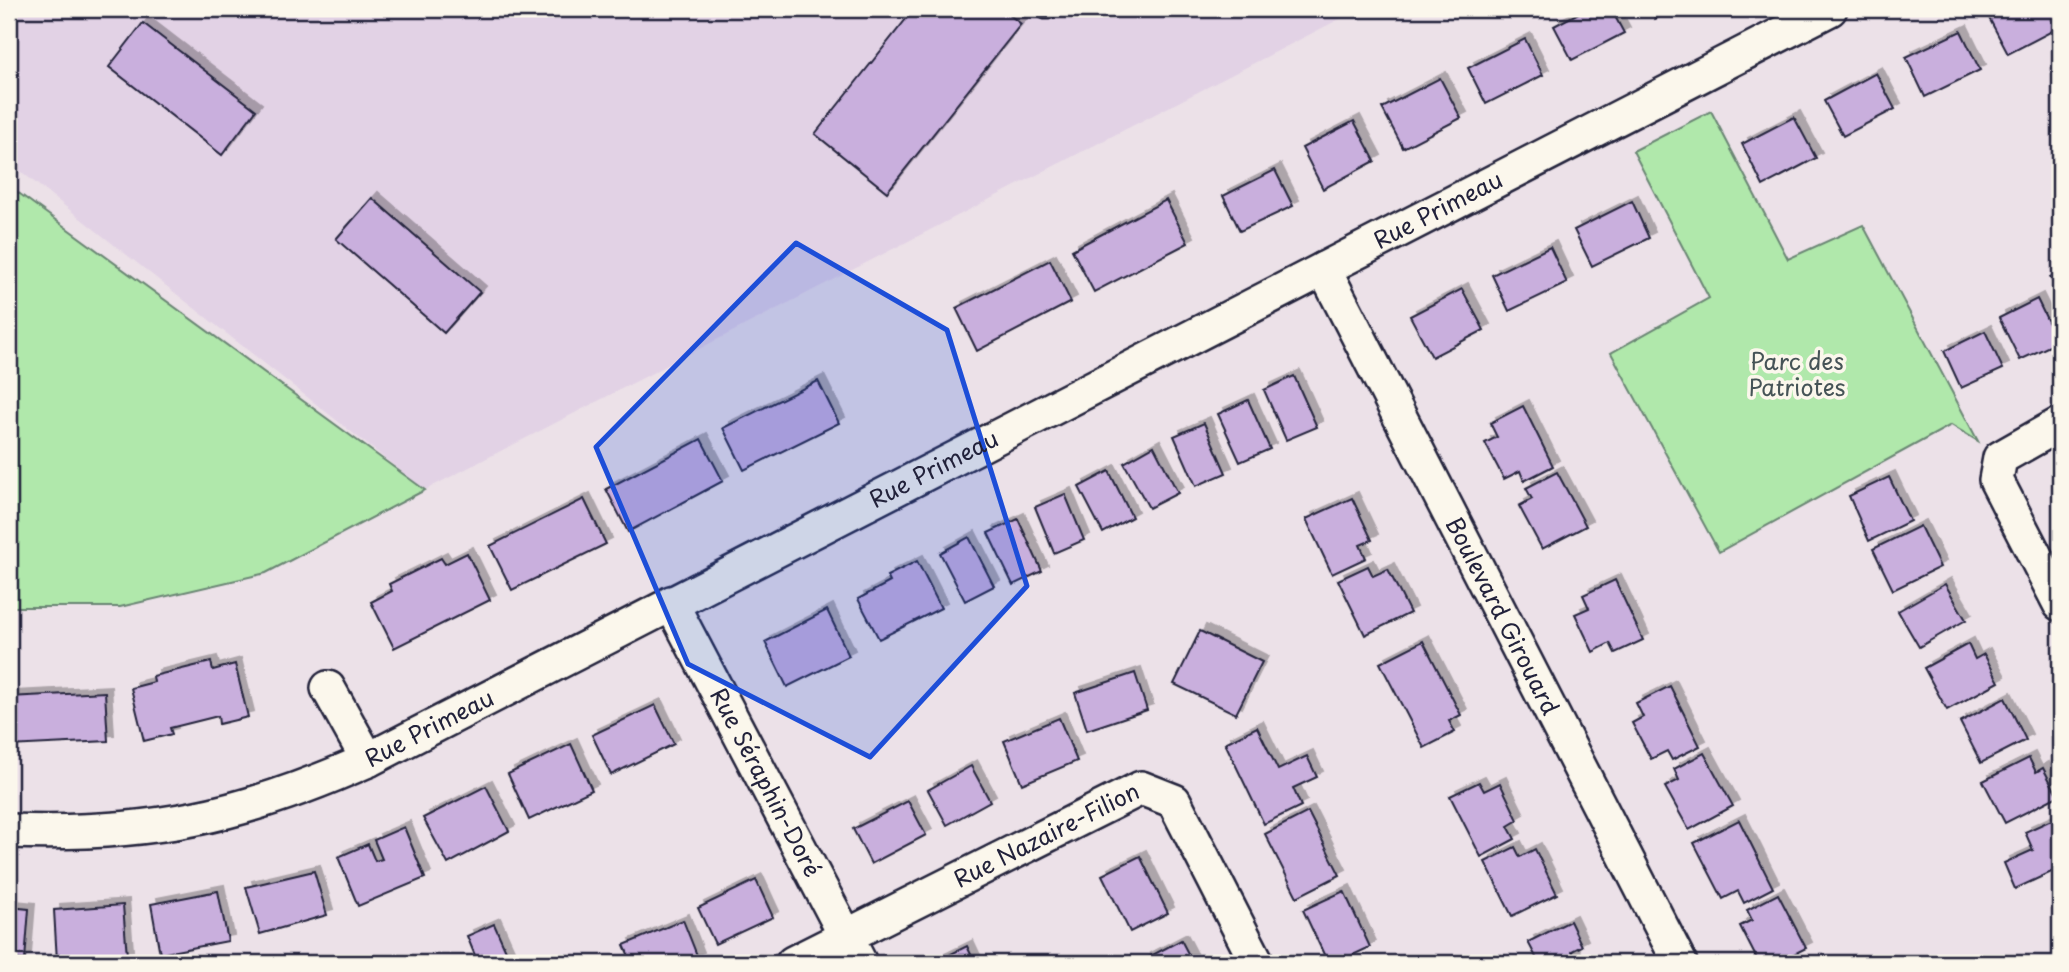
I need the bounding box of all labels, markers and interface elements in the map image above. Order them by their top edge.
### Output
street label: Rue Primeau [1367,161,1508,257]
park label: Parc des Patriotes [1748,343,1846,404]
street label: Rue Primeau [863,420,1004,516]
street label: Boulevard Girouard [1438,510,1569,721]
street label: Rue Primeau [358,679,499,775]
street label: Rue Séraphin-Doré [703,681,831,883]
street label: Rue Nazaire-Filion [947,773,1145,895]

